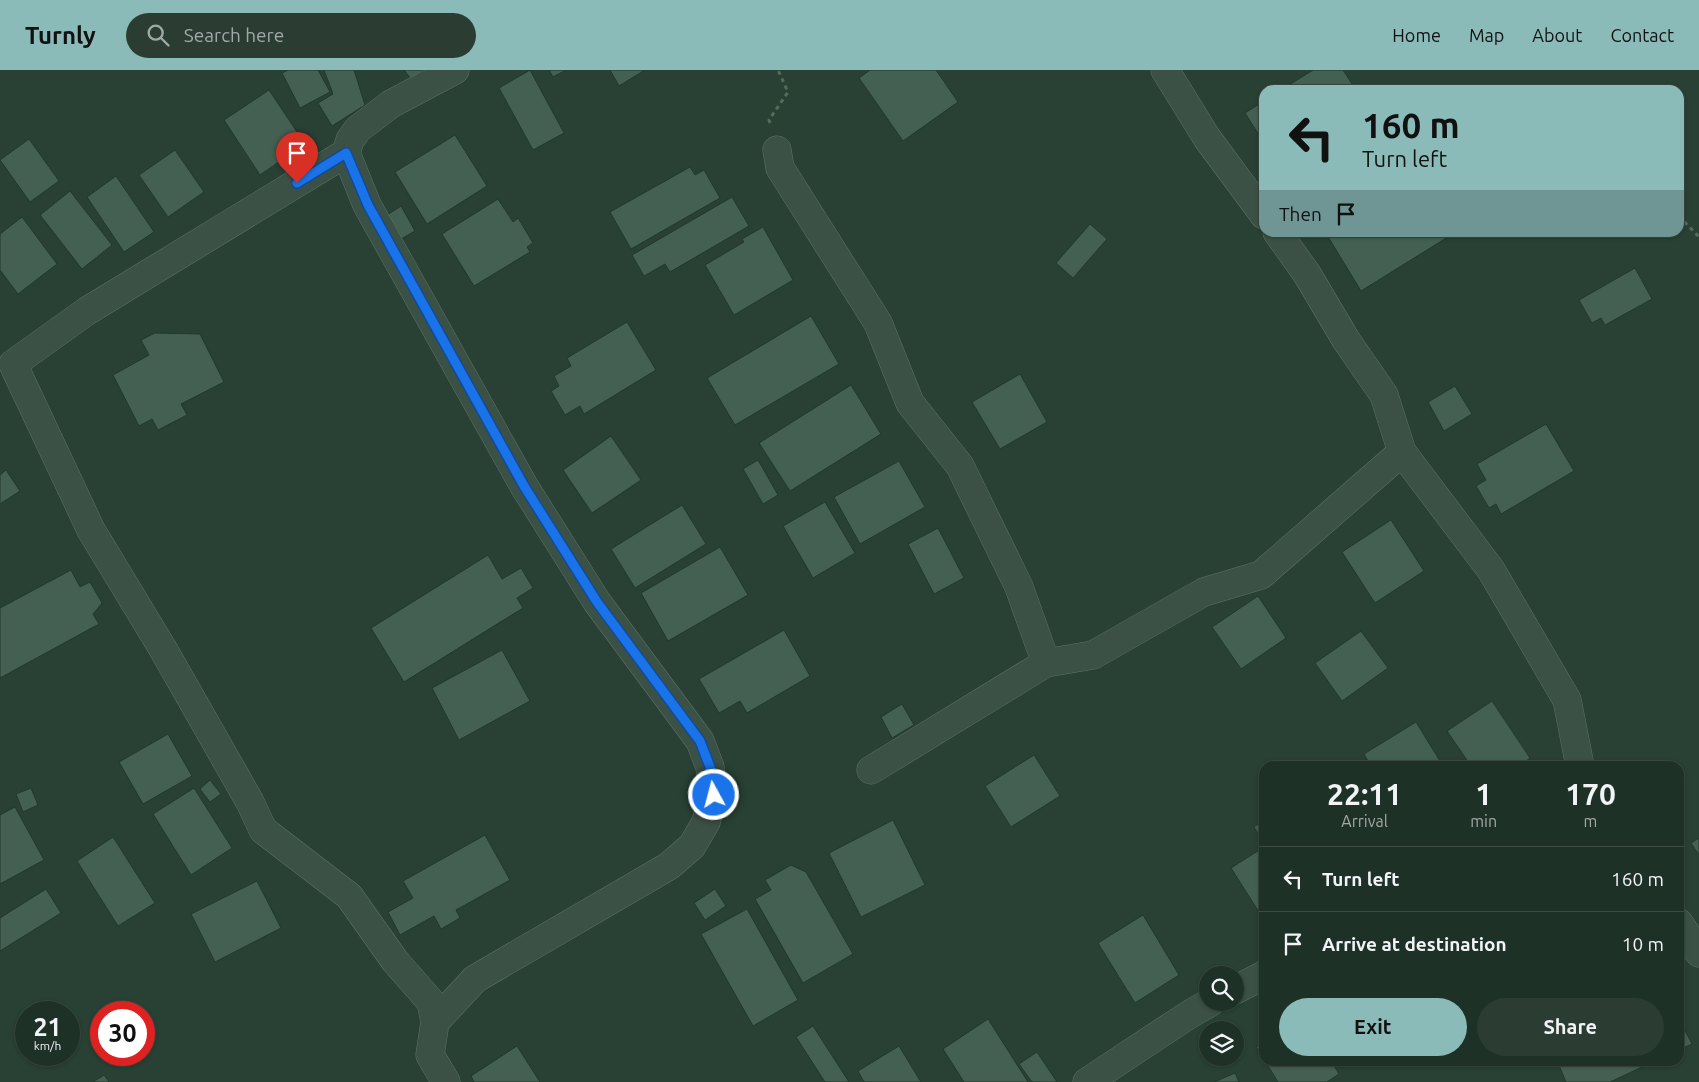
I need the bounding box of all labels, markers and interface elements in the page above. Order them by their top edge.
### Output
search box [126,13,476,58]
icon: search [144,21,172,49]
text: Turnly [25,22,96,49]
text: Search here [184,24,284,46]
text: Home [1392,25,1441,45]
text: Map [1469,25,1504,45]
text: About [1532,25,1582,45]
text: Contact [1610,25,1674,45]
icon: left [1279,105,1344,170]
text: 160 m [1362,105,1460,145]
pin [276,132,318,183]
icon: arrive [283,139,311,167]
text: Turn left [1362,146,1447,171]
icon: arrive [1332,200,1360,228]
text: Then [1279,203,1322,225]
position arrow [687,768,739,820]
text: 22:11 [1327,777,1402,811]
text: 1 [1475,777,1492,811]
text: 170 [1565,777,1616,811]
text: Arrival [1341,812,1388,830]
text: min [1470,812,1497,830]
text: m [1584,812,1597,830]
icon: left [1279,865,1307,893]
text: Turn left [1322,868,1400,890]
text: 160 m [1611,868,1664,890]
icon: arrive [1279,930,1307,958]
text: Arrive at destination [1322,933,1507,955]
text: 10 m [1622,933,1664,955]
map controls [1199,966,1244,1066]
button: search [1199,966,1244,1011]
button: Exit [1279,998,1467,1056]
button: Share [1477,998,1664,1056]
speed limit sign: 30 [90,1001,155,1066]
text: 21 [33,1013,62,1041]
button: layers [1199,1021,1244,1066]
text: km/h [34,1039,61,1052]

